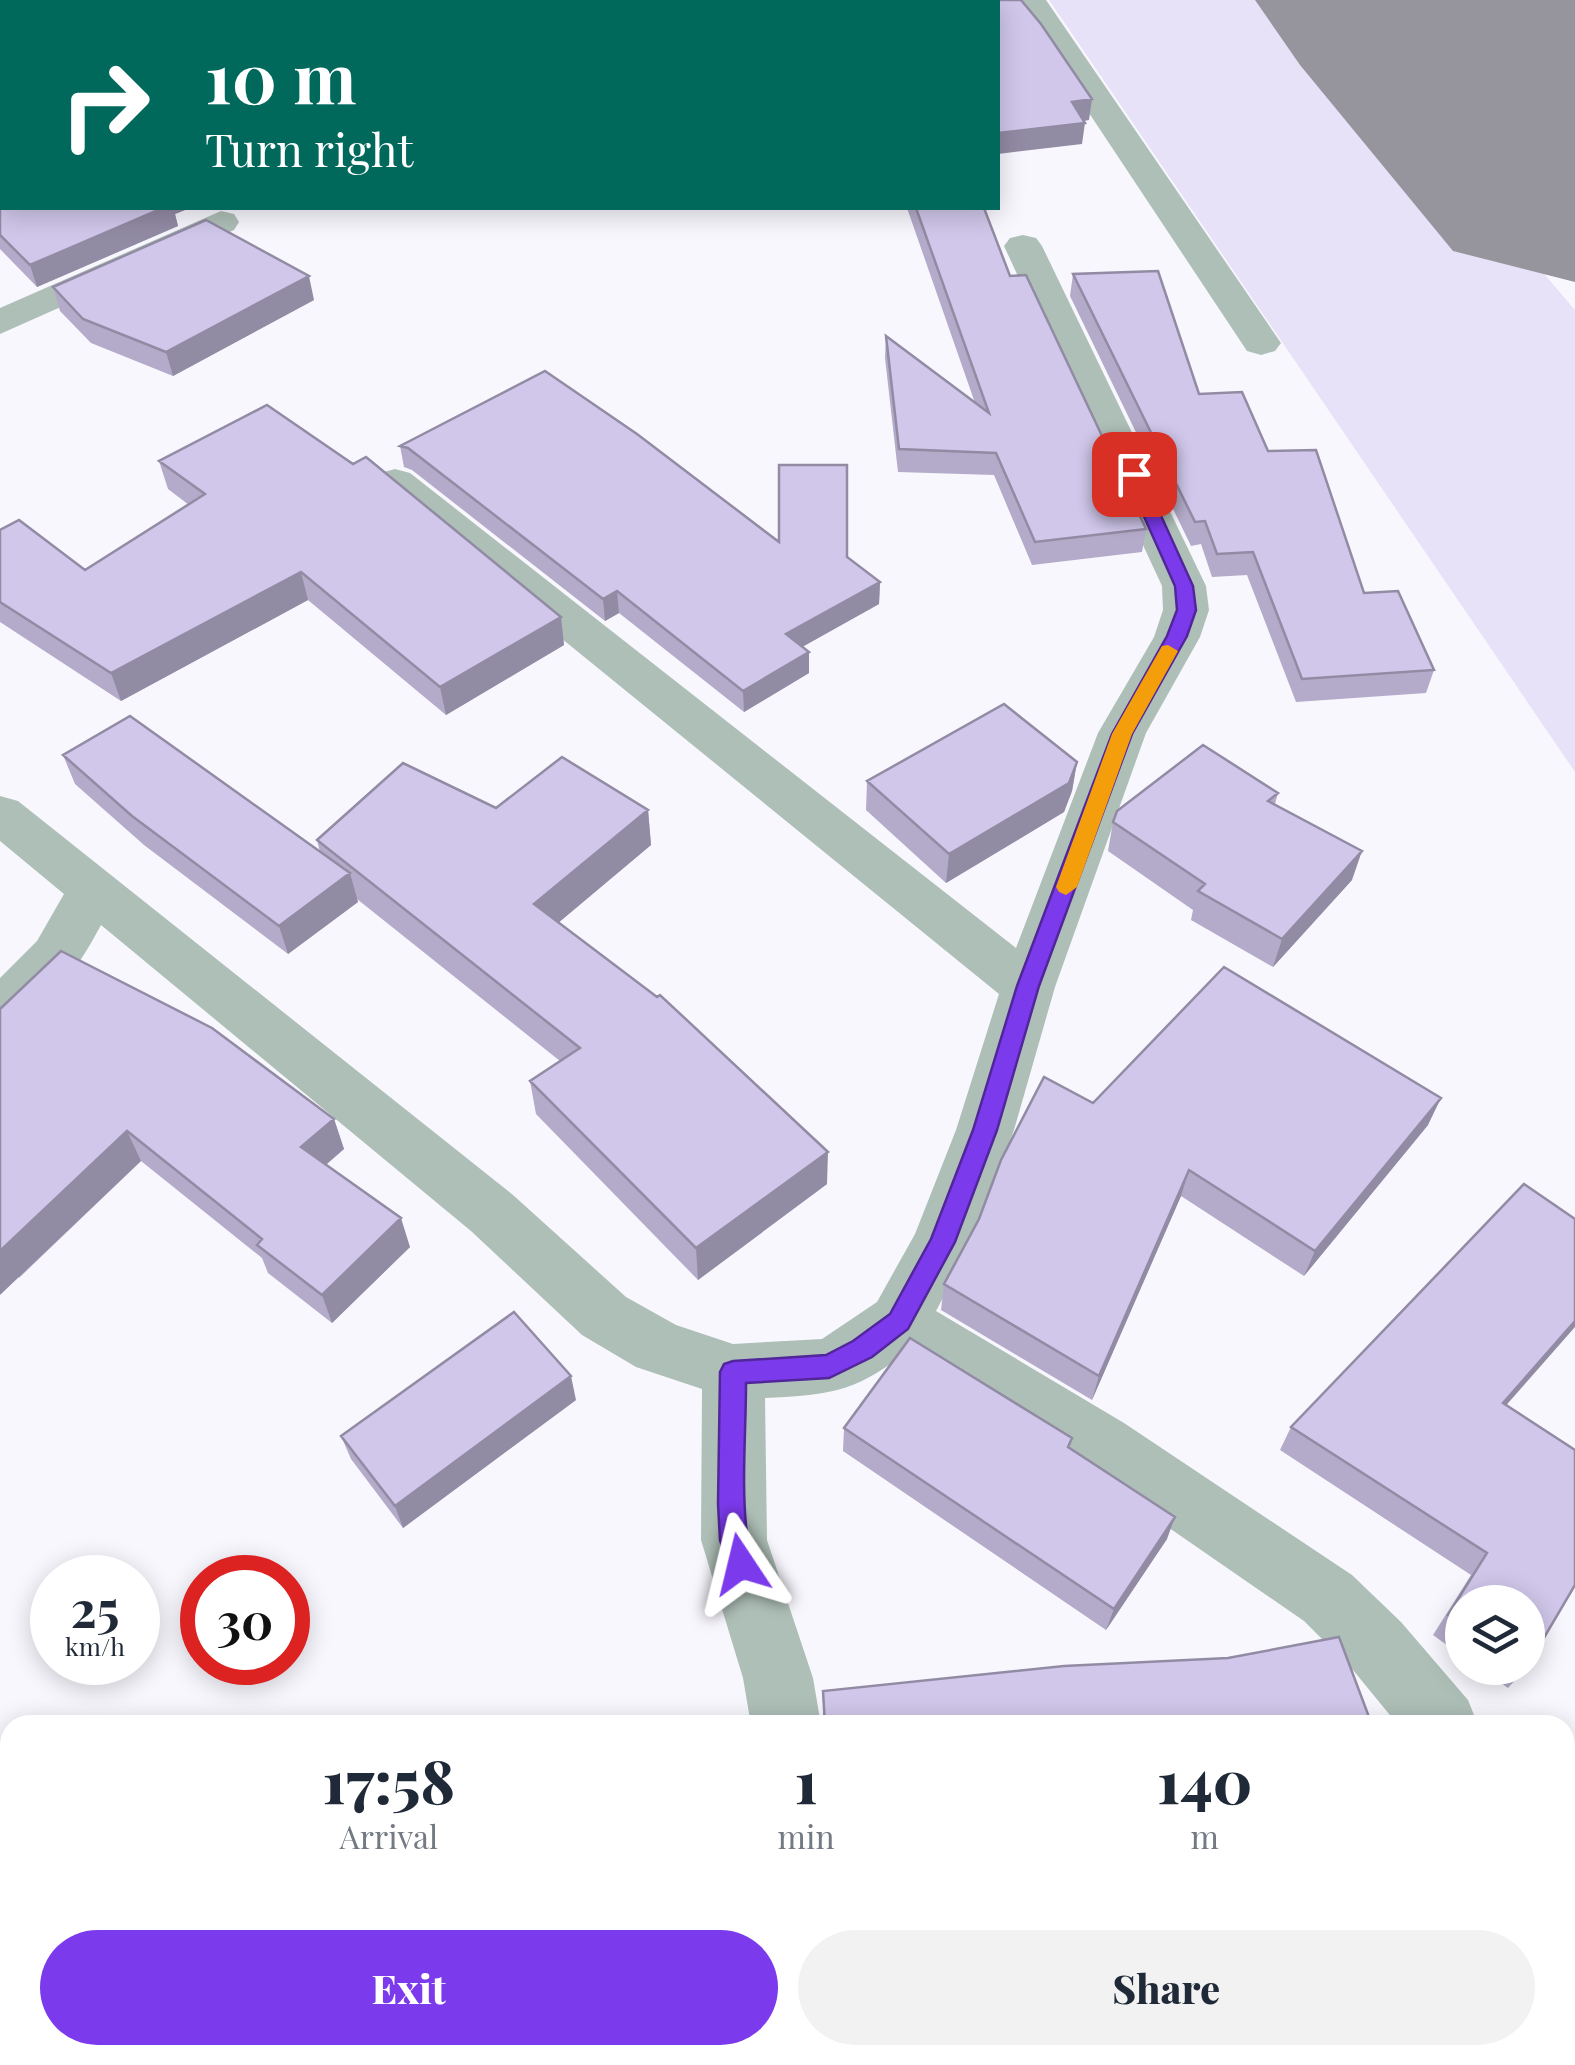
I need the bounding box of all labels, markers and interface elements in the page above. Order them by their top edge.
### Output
text: 10 m [205,28,357,122]
icon: right [40,40,170,170]
text: Turn right [205,118,413,178]
pin [1092,432,1177,517]
icon: arrive [1107,447,1162,502]
position arrow [689,1512,793,1616]
speed limit sign: 30 [180,1555,310,1685]
text: 25 [70,1574,120,1641]
map controls [1445,1585,1545,1685]
button: layers [1445,1585,1545,1685]
text: km/h [65,1629,125,1662]
text: 17:58 [323,1739,455,1819]
text: 1 [794,1739,818,1819]
text: 140 [1157,1739,1252,1819]
text: Arrival [340,1814,438,1857]
text: min [778,1814,835,1857]
text: m [1191,1814,1219,1857]
button: Exit [40,1930,778,2045]
button: Share [798,1930,1535,2045]

